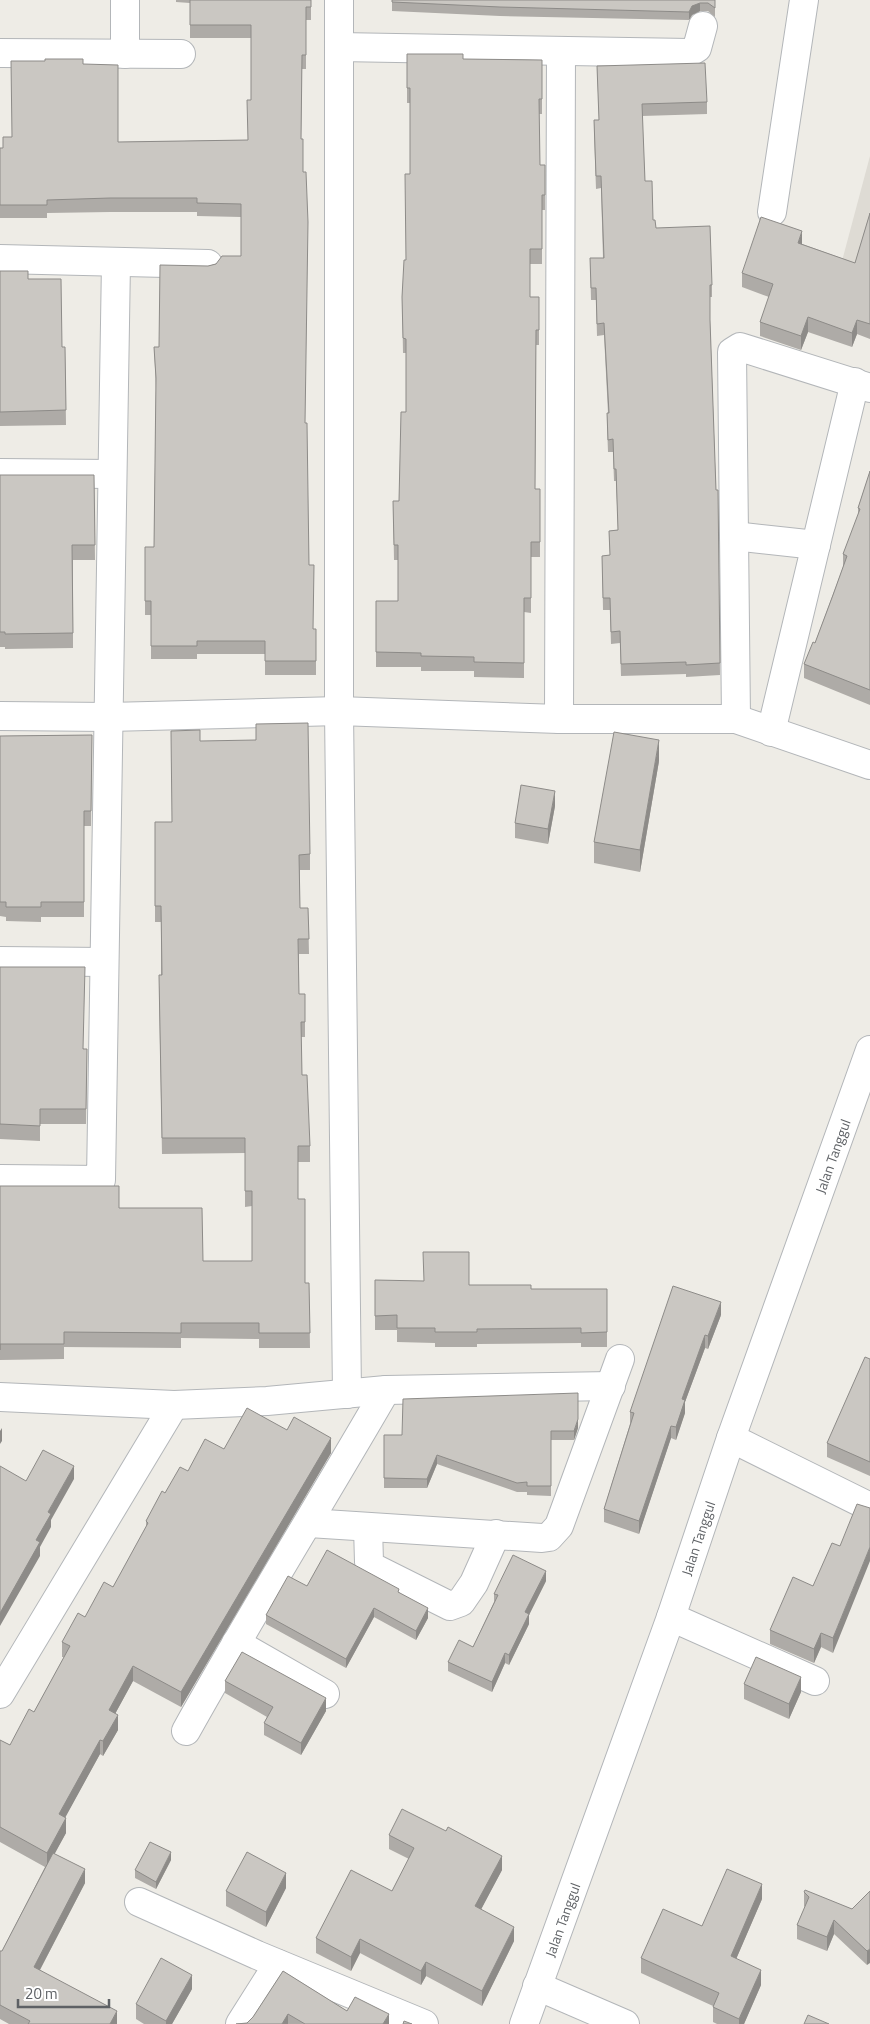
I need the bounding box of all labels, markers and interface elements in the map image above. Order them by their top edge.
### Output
street label: Jalan Tanggul [809,1116,855,1196]
street label: Jalan Tanggul [675,1498,720,1578]
street label: Jalan Tanggul [539,1880,585,1960]
scale bar [18,1976,109,2008]
text: 20 m [25,1982,58,2005]

